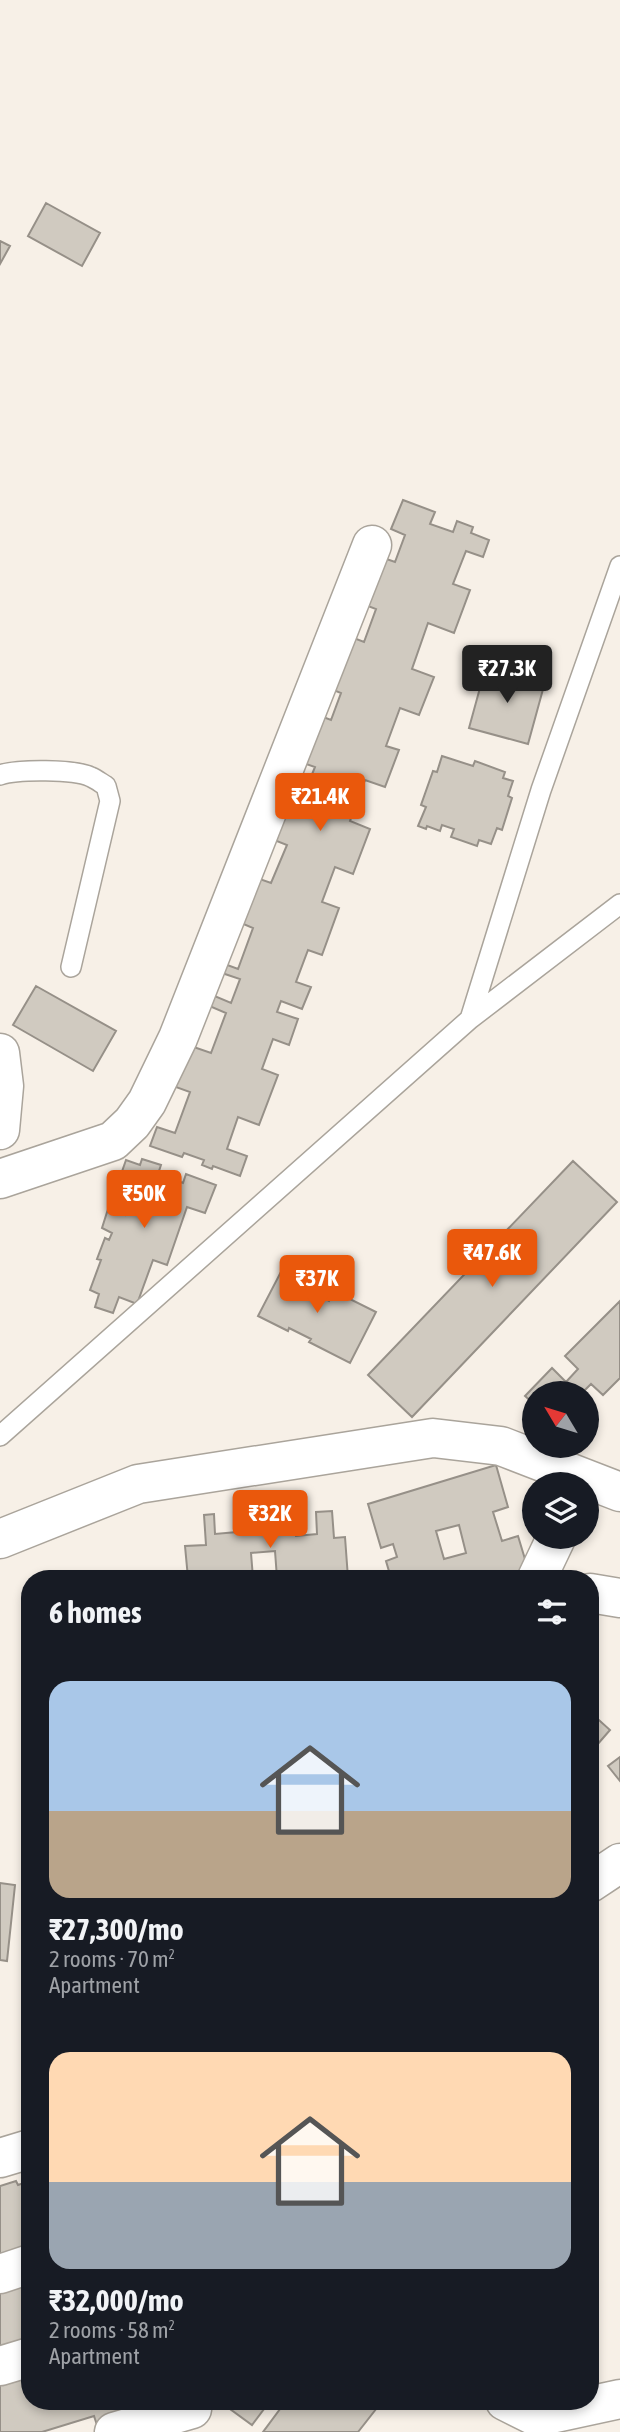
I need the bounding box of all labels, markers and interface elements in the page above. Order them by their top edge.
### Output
pin: ₹27.3K [450,646,564,705]
text: ₹27.3K [478,655,536,681]
pin: ₹21.4K [263,774,377,833]
text: ₹21.4K [291,783,349,809]
pin: ₹50K [103,1170,185,1230]
text: ₹50K [123,1180,165,1206]
pin: ₹47.6K [435,1230,549,1289]
text: ₹47.6K [463,1239,521,1265]
pin: ₹37K [276,1256,358,1315]
text: ₹37K [296,1265,338,1291]
north arrow [522,1381,598,1458]
map controls [522,1381,599,1549]
button: layers [522,1472,599,1549]
pin: ₹32K [229,1490,311,1550]
text: ₹32K [249,1500,291,1526]
icon: filters [533,1593,571,1631]
text: 6 homes [49,1595,142,1629]
icon: home [247,1727,373,1853]
text: ₹27,300/mo [49,1912,184,1946]
text: 2 rooms · 70 m² [49,1946,175,1972]
text: Apartment [49,1972,140,1998]
icon: home [247,2098,373,2224]
text: ₹32,000/mo [49,2283,184,2317]
text: 2 rooms · 58 m² [49,2317,175,2343]
text: Apartment [49,2343,140,2369]

